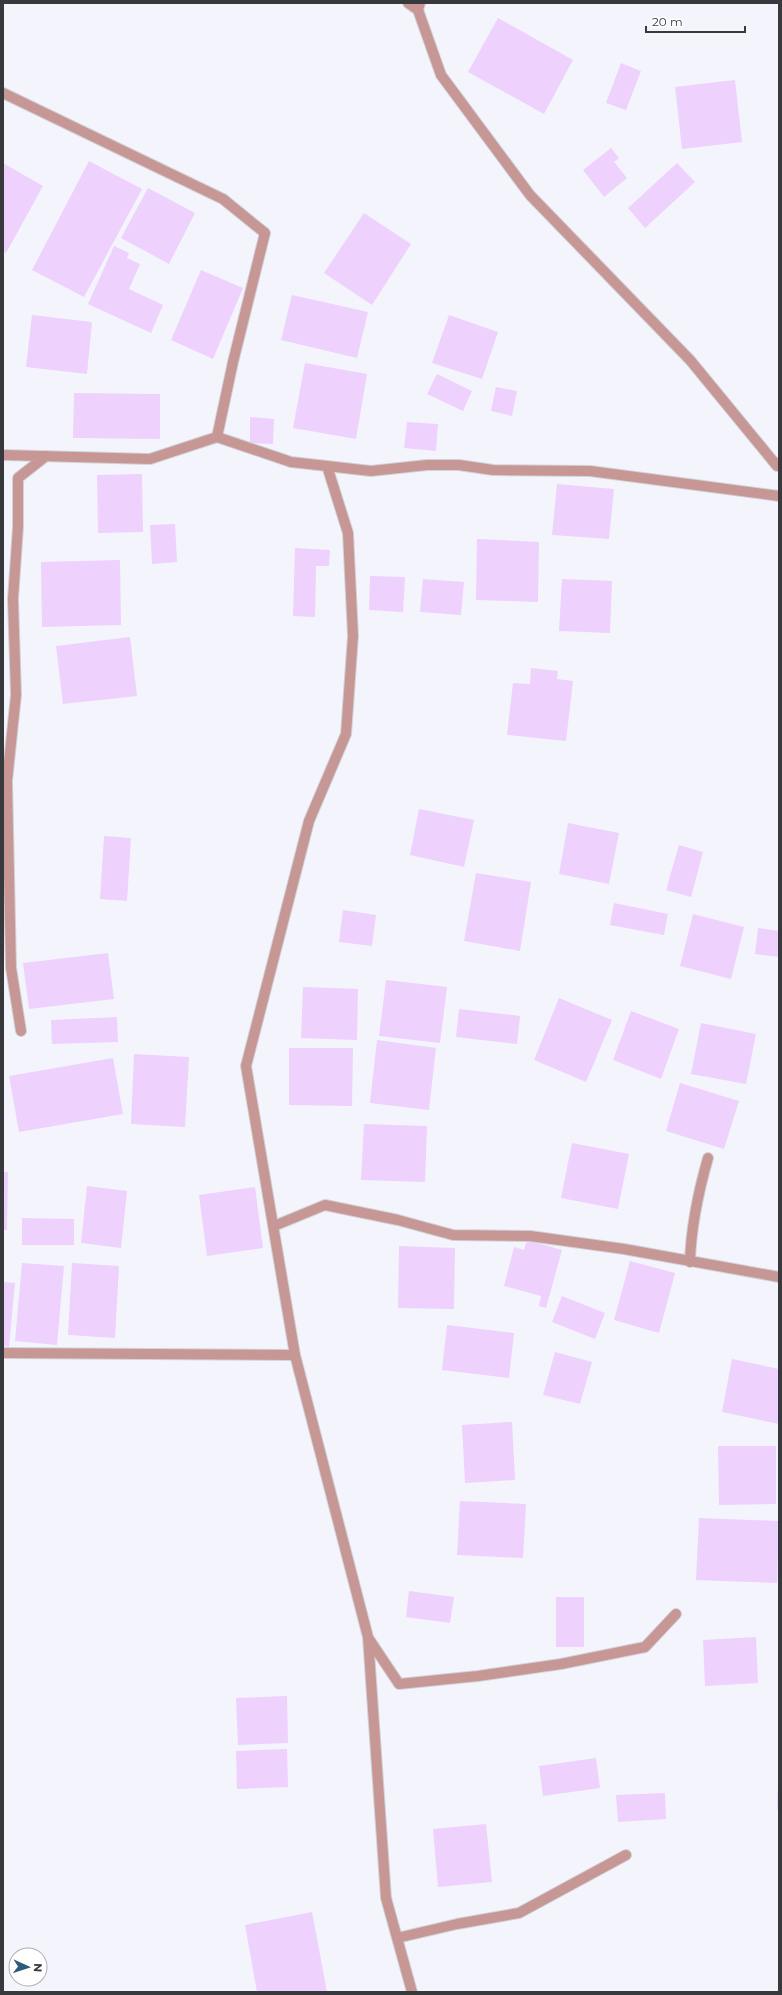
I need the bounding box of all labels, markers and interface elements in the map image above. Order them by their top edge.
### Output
scale bar [646,8,745,34]
text: 20 m [652,14,683,29]
north arrow [8,1947,48,1987]
text: N [31,1963,45,1972]

